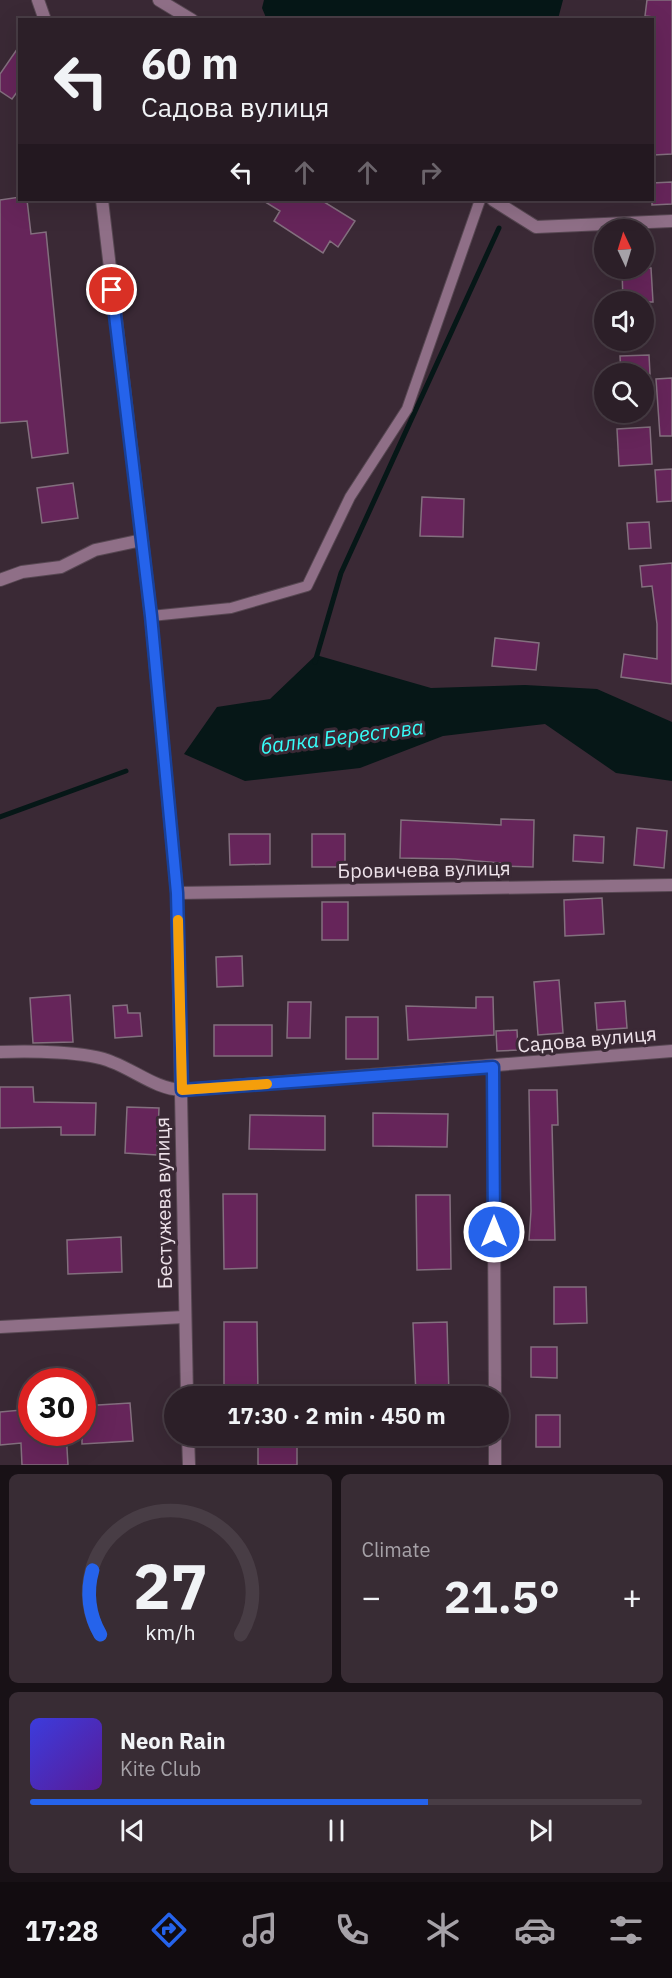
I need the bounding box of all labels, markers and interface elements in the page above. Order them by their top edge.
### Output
text: 60 m [141,36,239,91]
icon: left [42,42,120,120]
text: Садова вулиця [141,89,329,124]
icon: left [225,156,258,189]
icon: ahead [288,156,321,189]
icon: ahead [351,156,384,189]
icon: right [414,156,447,189]
north arrow [594,219,654,279]
map controls [594,219,654,423]
pin [86,264,137,315]
icon: arrive [95,273,128,306]
button: sound [594,291,654,351]
button: search [594,363,654,423]
water label: балка Берестова [259,712,425,760]
street label: Бровичева вулиця [337,854,511,884]
street label: Садова вулиця [516,1019,658,1059]
street label: Бестужева вулиця [148,1117,178,1289]
position arrow [462,1200,526,1264]
speed limit sign: 30 [18,1368,96,1446]
text: 17:30 · 2 min · 450 m [227,1401,446,1430]
text: Climate [362,1536,430,1563]
text: 27 [133,1545,208,1626]
text: 21.5° [444,1567,560,1625]
text: − [362,1575,381,1618]
text: + [622,1575,642,1618]
text: km/h [145,1619,195,1647]
text: Neon Rain [120,1726,226,1755]
text: Kite Club [120,1755,201,1782]
icon: previous [116,1814,149,1847]
icon: pause [320,1814,353,1847]
icon: next [524,1814,557,1847]
icon: directions [148,1909,190,1951]
icon: music [239,1909,281,1951]
icon: phone [331,1909,373,1951]
icon: climate [422,1909,464,1951]
icon: car [514,1909,556,1951]
icon: filters [605,1909,647,1951]
text: 17:28 [25,1913,98,1948]

